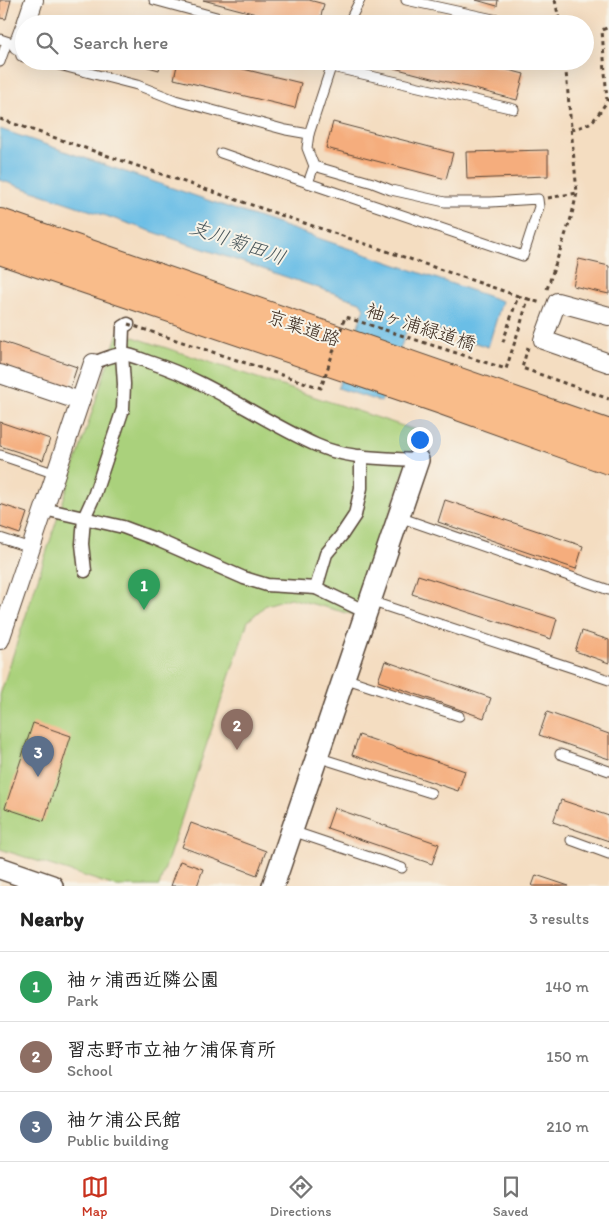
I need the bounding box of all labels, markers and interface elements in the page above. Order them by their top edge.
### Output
search box [15,15,594,70]
icon: search [33,29,61,57]
text: Search here [73,31,168,54]
water label: 支川菊田川 [187,214,289,270]
street label: 袖ヶ浦緑道橋 [363,298,479,356]
street label: 京葉道路 [264,305,344,351]
your location [407,427,433,453]
pin: 1 [128,569,160,610]
pin: 2 [221,709,253,750]
pin: 3 [22,736,54,777]
text: Nearby [20,906,84,931]
text: 3 results [529,909,589,928]
text: 袖ヶ浦西近隣公園 [67,968,219,991]
text: 1 [32,977,40,996]
text: 140 m [545,977,589,996]
text: Park [67,991,98,1010]
text: 習志野市立袖ケ浦保育所 [67,1038,276,1061]
text: 2 [32,1047,40,1066]
text: 150 m [546,1047,589,1066]
text: School [67,1061,113,1080]
text: 袖ケ浦公民館 [67,1108,181,1131]
text: 3 [32,1117,40,1136]
text: 210 m [546,1117,589,1136]
text: Public building [67,1131,169,1150]
tab: Map [81,1173,109,1220]
tab: Directions [270,1173,331,1220]
tab: Saved [493,1173,528,1220]

